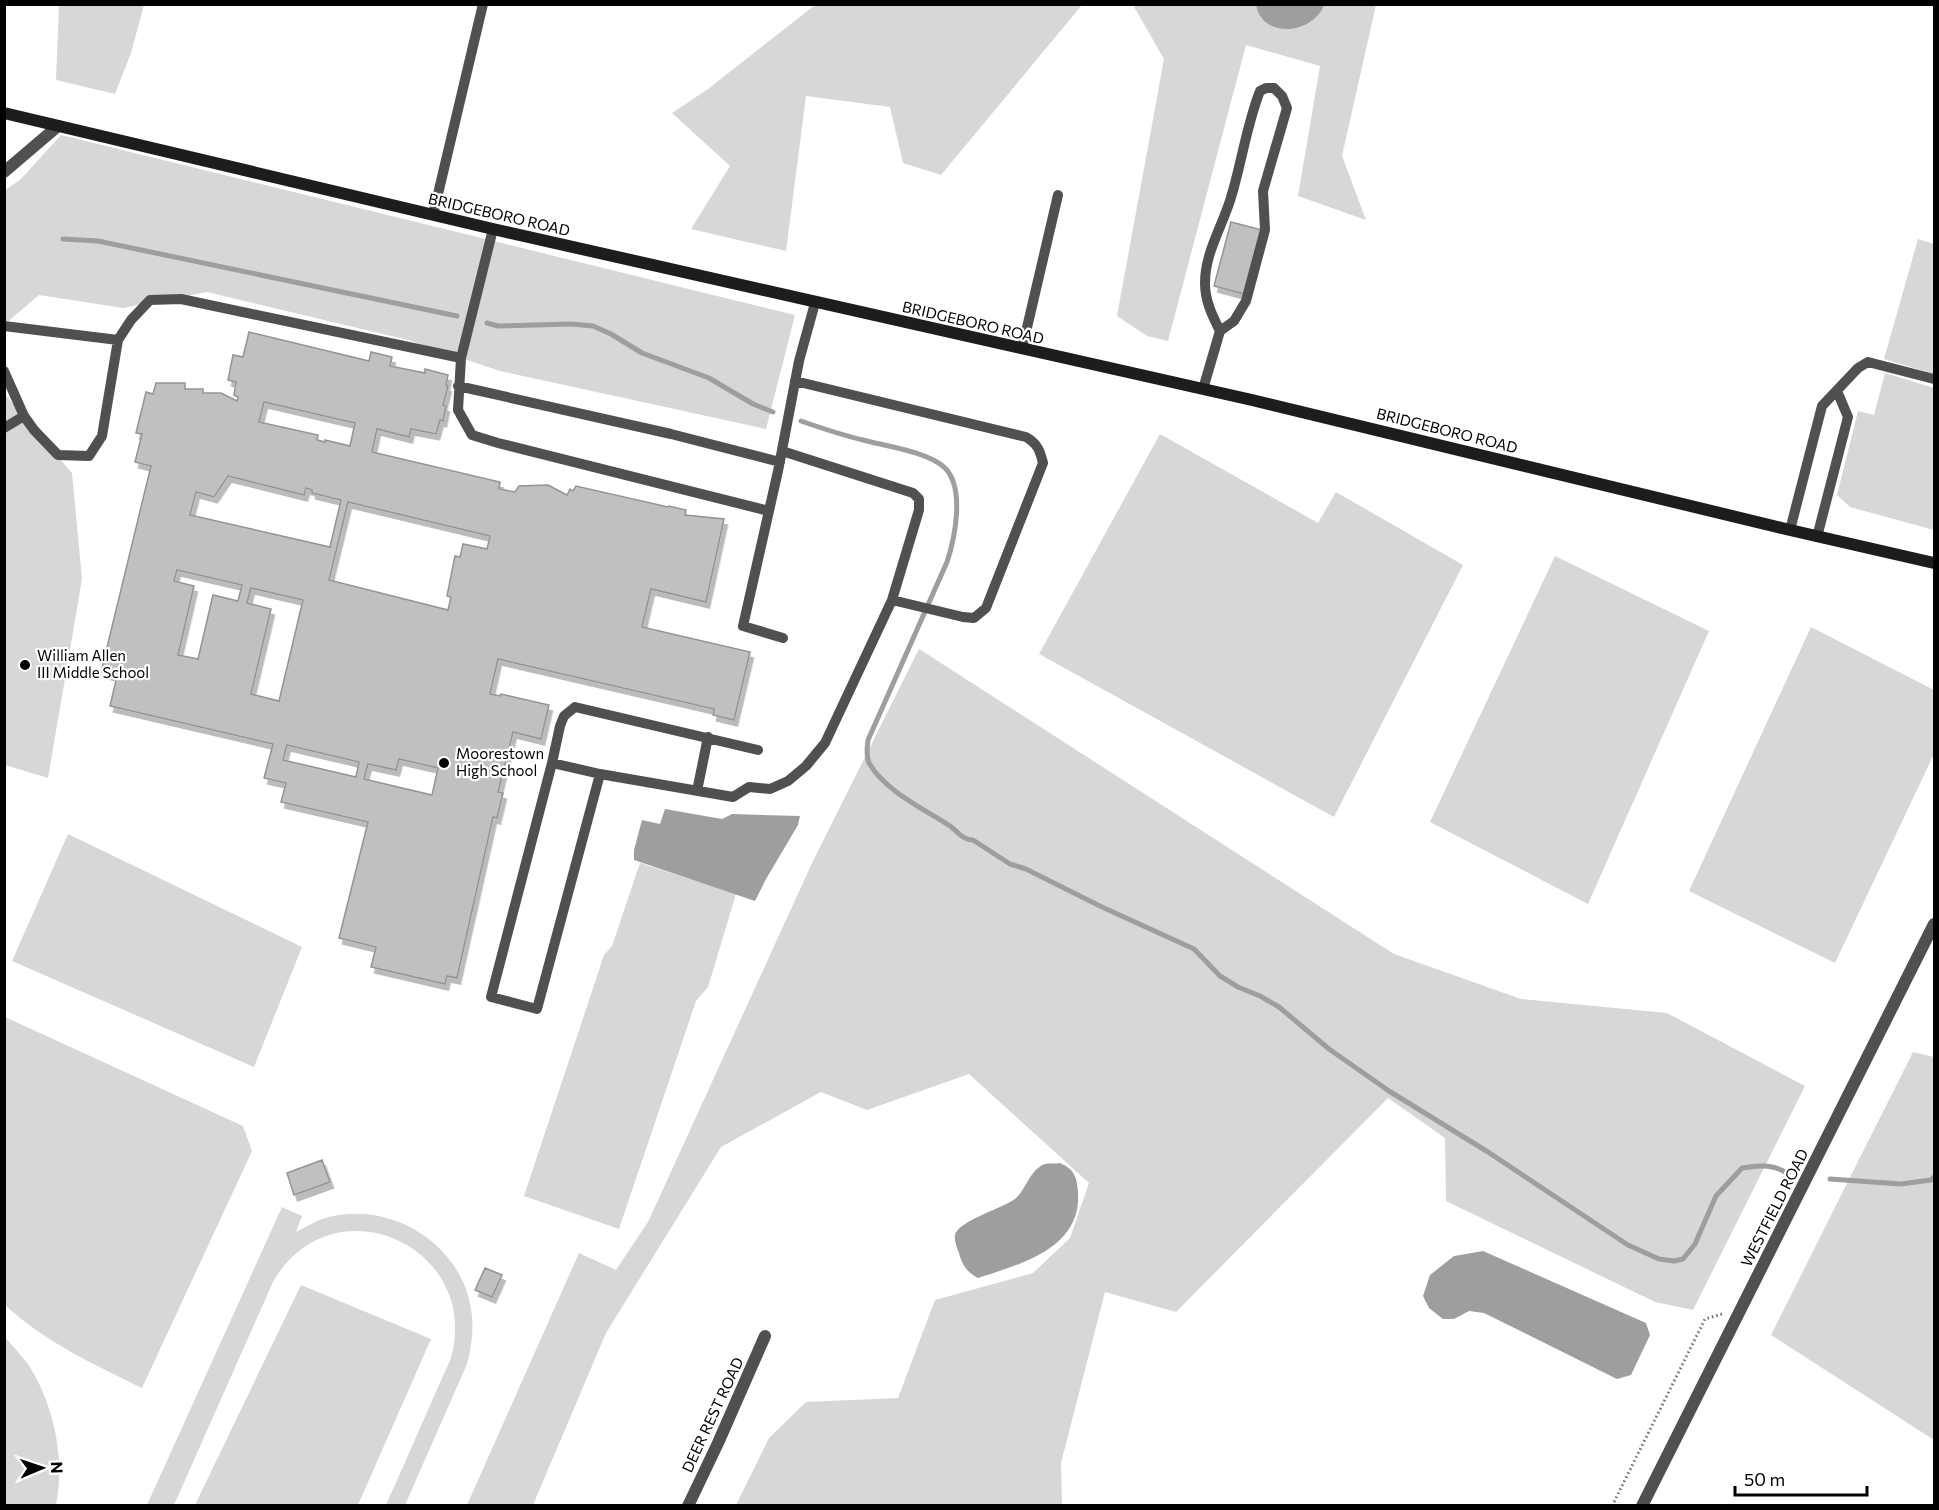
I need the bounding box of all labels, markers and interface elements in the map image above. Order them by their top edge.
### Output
street label: BRIDGEBORO ROAD [427,189,572,239]
street label: BRIDGEBORO ROAD [901,297,1046,347]
street label: BRIDGEBORO ROAD [1375,404,1520,456]
place label: William Allen III Middle School [37,646,149,681]
marker: William Allen III Middle School [18,658,32,672]
place label: Moorestown High School [456,744,544,779]
marker: Moorestown High School [437,756,451,770]
street label: WESTFIELD ROAD [1737,1146,1812,1269]
street label: DEER REST ROAD [678,1354,747,1475]
north arrow [12,1438,72,1498]
scale bar [1735,1459,1867,1497]
text: N [48,1461,67,1474]
text: 50 m [1744,1468,1785,1490]

